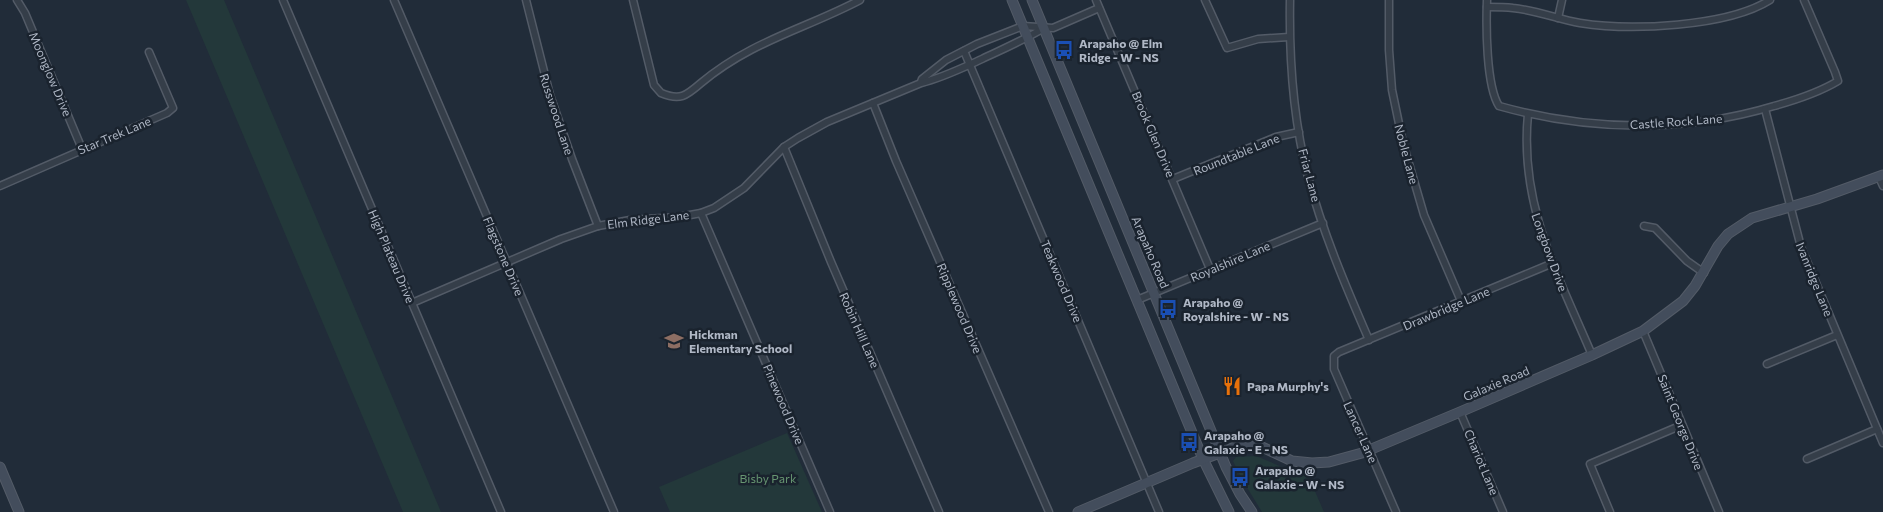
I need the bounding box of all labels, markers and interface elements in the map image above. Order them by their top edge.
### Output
street label: Moonglow Drive [27,30,75,118]
place label: Arapaho @ Elm Ridge - W - NS [1079,36,1163,64]
bus stop icon: Arapaho @ Elm Ridge - W - NS [1053,39,1075,61]
street label: Russwood Lane [537,72,577,156]
street label: Brook Glen Drive [1130,89,1178,179]
street label: Castle Rock Lane [1629,111,1723,131]
street label: Star Trek Lane [75,113,153,157]
street label: Noble Lane [1392,123,1422,185]
street label: Roundtable Lane [1191,130,1281,178]
street label: Friar Lane [1296,147,1324,203]
street label: High Plateau Drive [366,207,418,305]
street label: Elm Ridge Lane [606,207,690,231]
street label: Longbow Drive [1529,211,1571,293]
street label: Flagstone Drive [481,214,527,298]
street label: Arapaho Road [1130,214,1173,290]
street label: Teakwood Drive [1038,238,1086,324]
street label: Royalshire Lane [1188,238,1272,284]
street label: Ivanridge Lane [1794,240,1836,318]
street label: Ripplewood Drive [935,261,985,355]
street label: Drawbridge Lane [1401,283,1491,333]
street label: Robin Hill Lane [837,290,883,370]
place label: Arapaho @ Royalshire - W - NS [1183,295,1289,323]
bus stop icon: Arapaho @ Royalshire - W - NS [1157,298,1179,320]
place label: Hickman Elementary School [689,327,792,355]
school or university icon: Hickman Elementary School [663,330,685,352]
street label: Pinewood Drive [761,362,807,446]
street label: Galaxie Road [1461,363,1531,403]
street label: Saint George Drive [1655,372,1707,472]
restaurant icon: Papa Murphy's [1221,375,1243,397]
place label: Papa Murphy's [1247,379,1329,393]
street label: Lancer Lane [1341,399,1381,465]
street label: Chariot Lane [1462,427,1502,497]
place label: Arapaho @ Galaxie - E - NS [1204,428,1288,456]
bus stop icon: Arapaho @ Galaxie - E - NS [1178,431,1200,453]
place label: Arapaho @ Galaxie - W - NS [1255,463,1344,491]
bus stop icon: Arapaho @ Galaxie - W - NS [1229,466,1251,488]
park label: Bisby Park [740,471,797,485]

